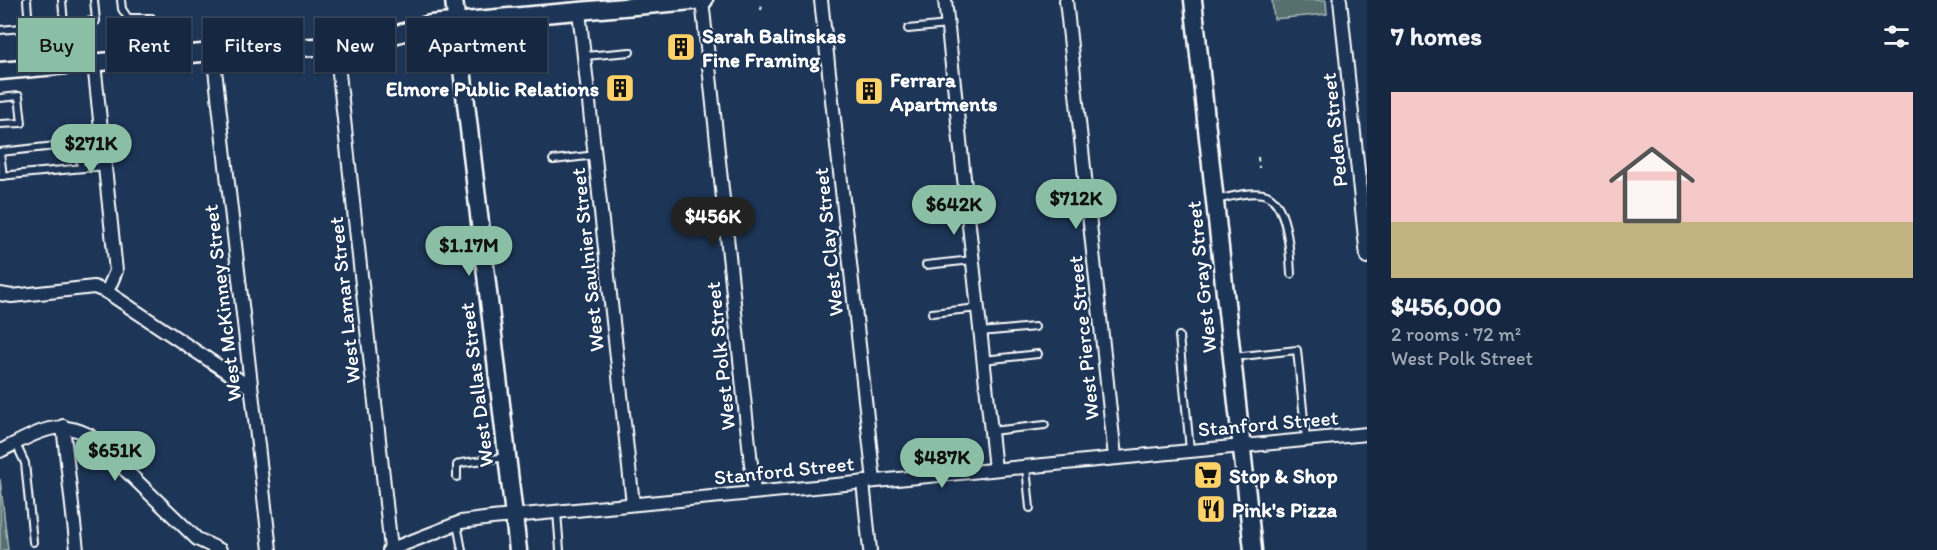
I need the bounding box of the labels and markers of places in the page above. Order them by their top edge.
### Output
place label: Sarah Balinskas Fine Framing [702,23,846,73]
building icon: Sarah Balinskas Fine Framing [665,31,697,63]
place label: Ferrara Apartments [889,67,997,117]
building icon: Elmore Public Relations [604,72,636,104]
building icon: Ferrara Apartments [853,75,885,107]
place label: Elmore Public Relations [386,76,599,101]
pin: $271K [49,124,133,175]
pin: $712K [1034,179,1118,230]
pin: $642K [912,185,996,236]
pin: $456K [671,197,755,248]
pin: $1.17M [420,226,518,277]
pin: $651K [73,431,157,482]
pin: $487K [900,438,984,489]
supermarket icon: Stop & Shop [1192,459,1224,491]
place label: Stop & Shop [1229,463,1338,489]
restaurant icon: Pink's Pizza [1195,493,1227,525]
place label: Pink's Pizza [1232,497,1338,522]

